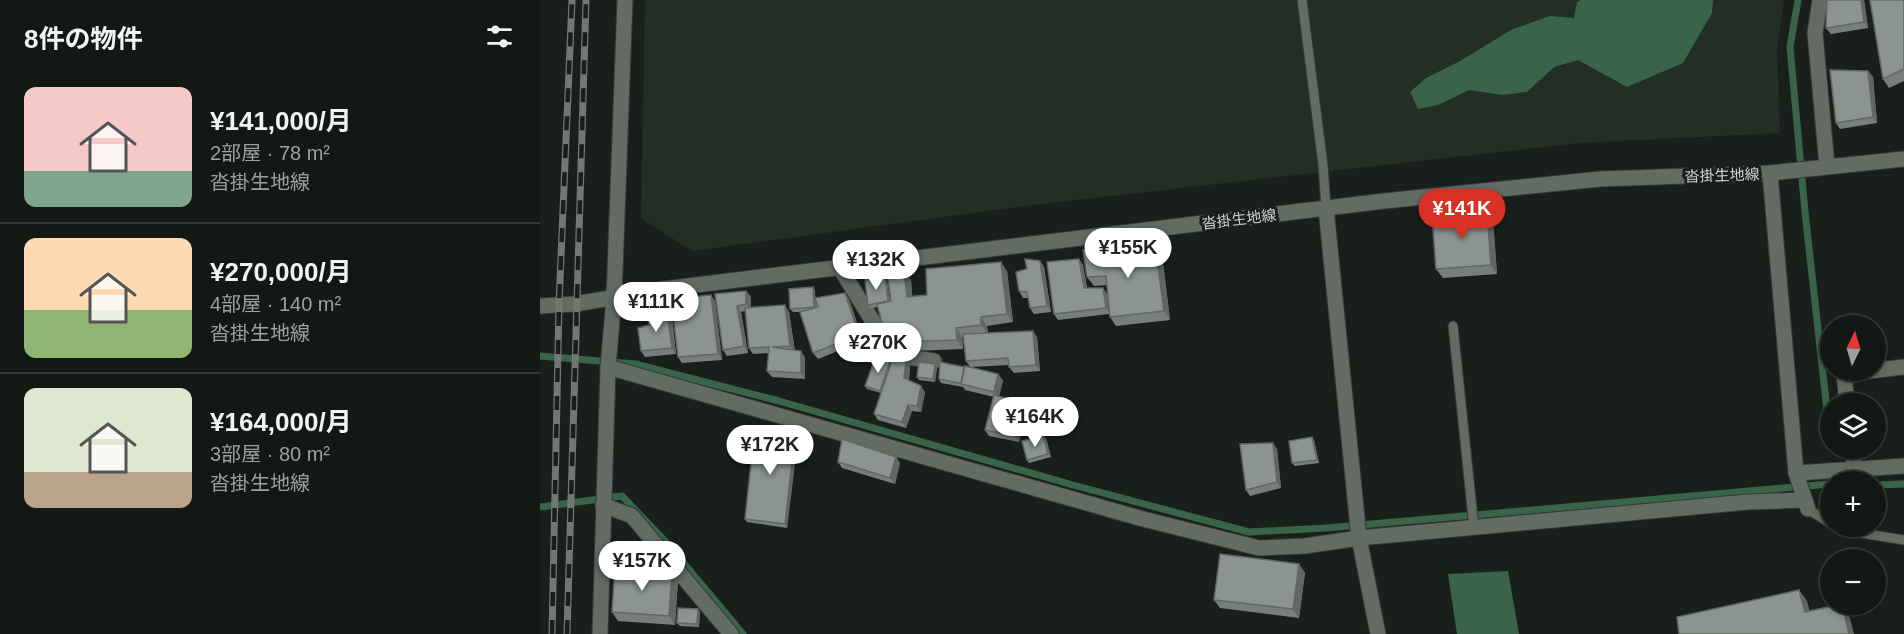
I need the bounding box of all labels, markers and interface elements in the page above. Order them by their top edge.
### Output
icon: filters [483,20,516,53]
text: 8件の物件 [24,24,142,54]
text: ¥141,000/月 [210,106,352,136]
icon: home [72,111,144,183]
text: 2部屋 · 78 m² [210,142,330,164]
street label: 沓掛生地線 [1684,165,1760,185]
text: 沓掛生地線 [210,171,310,193]
pin: ¥141K [1420,189,1504,240]
text: ¥141K [1433,197,1491,219]
street label: 沓掛生地線 [1201,206,1277,232]
pin: ¥155K [1086,228,1170,279]
text: ¥155K [1099,236,1157,258]
pin: ¥132K [834,240,918,291]
text: ¥132K [847,248,905,270]
text: ¥270,000/月 [210,257,352,287]
icon: home [72,262,144,334]
pin: ¥111K [614,282,698,333]
text: ¥111K [628,290,684,312]
text: 4部屋 · 140 m² [210,293,341,315]
north arrow [1820,315,1886,381]
map controls [1820,315,1886,615]
text: 沓掛生地線 [210,322,310,344]
pin: ¥270K [836,323,920,374]
text: ¥270K [849,331,907,353]
button: layers [1820,393,1886,459]
pin: ¥164K [993,397,1077,448]
text: ¥164K [1006,405,1064,427]
text: ¥164,000/月 [210,407,352,437]
icon: home [72,412,144,484]
pin: ¥172K [728,425,812,476]
text: ¥172K [741,433,799,455]
text: 3部屋 · 80 m² [210,443,330,465]
button: + [1820,471,1886,537]
text: 沓掛生地線 [210,472,310,494]
pin: ¥157K [600,541,684,592]
text: ¥157K [613,549,671,571]
button: − [1820,549,1886,615]

